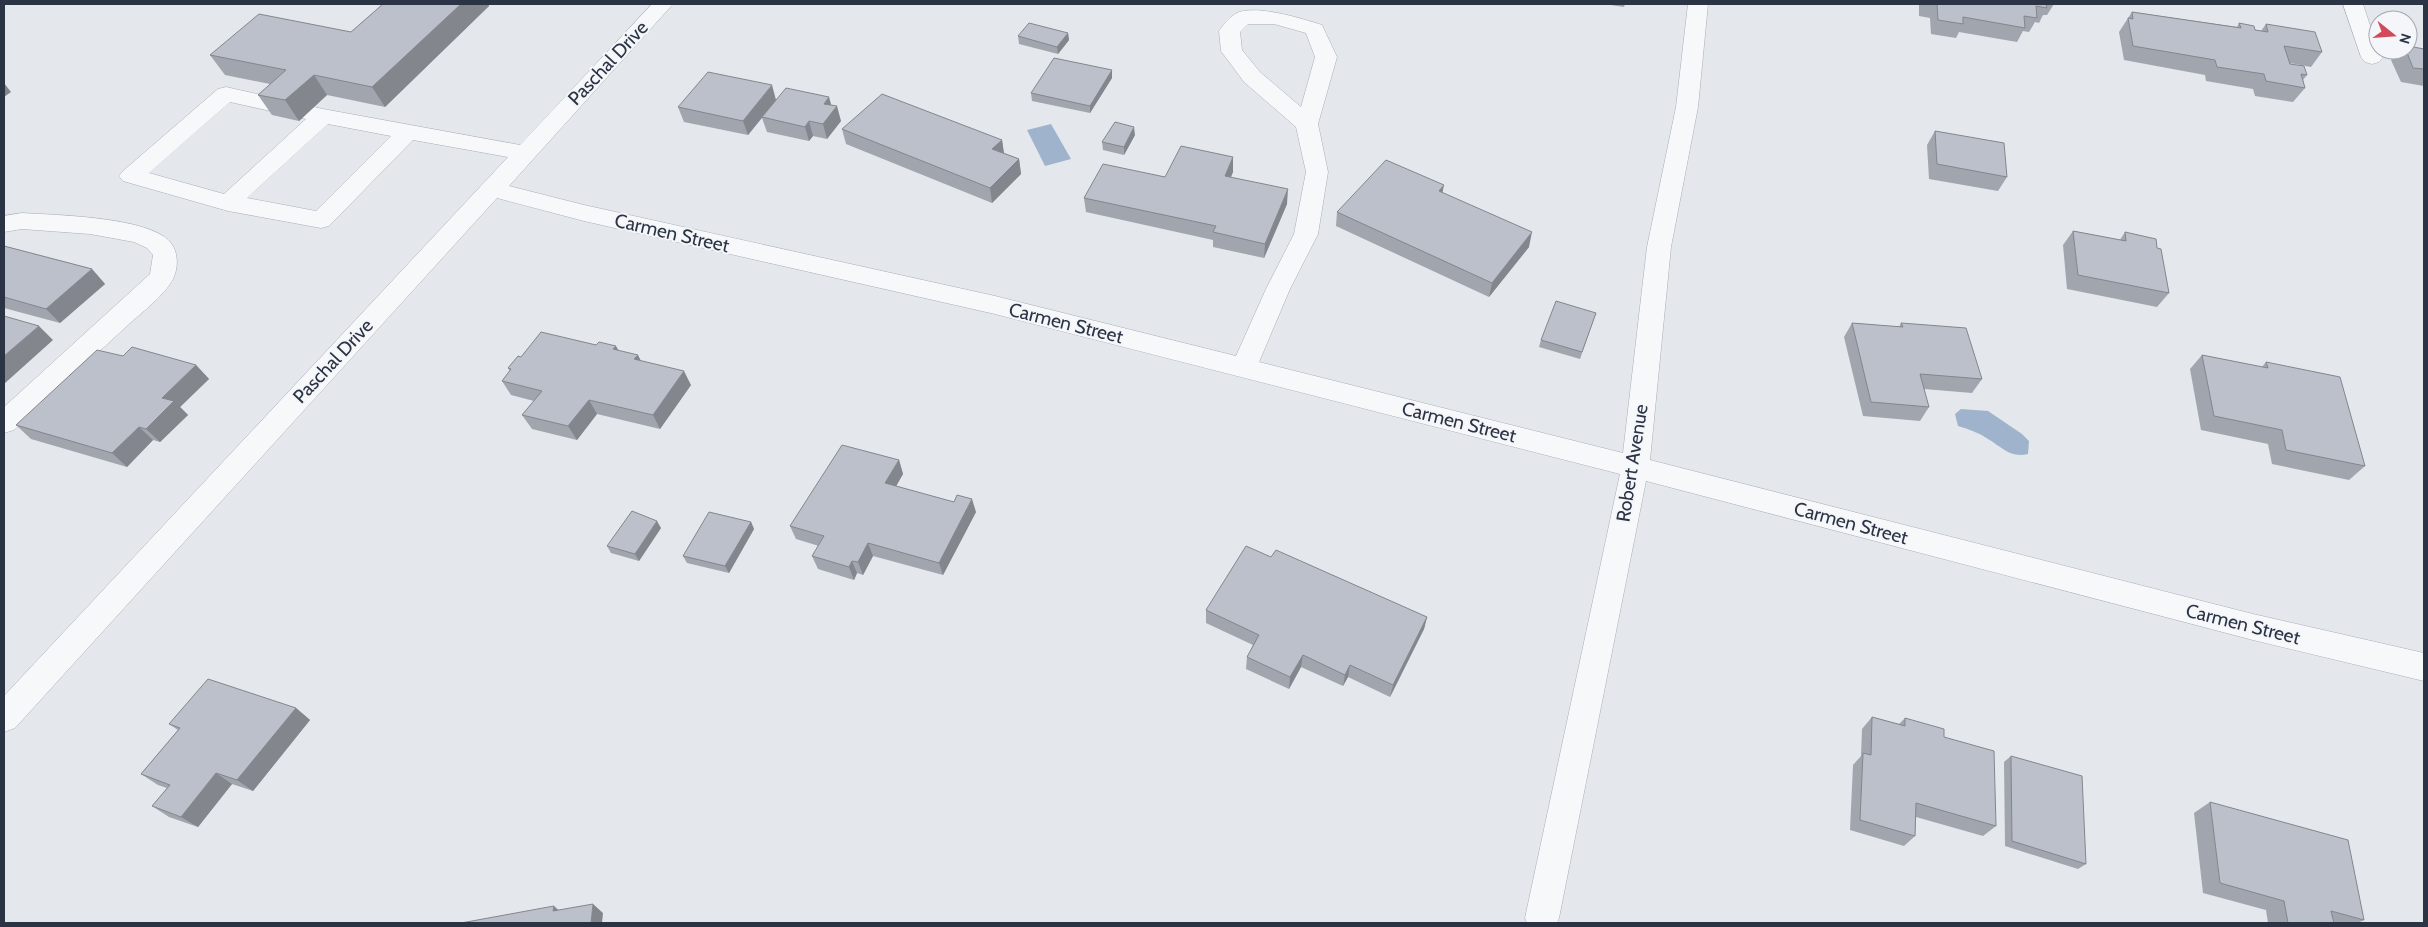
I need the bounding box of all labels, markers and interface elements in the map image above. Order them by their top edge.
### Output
north arrow [2368,10,2418,60]
street label: Paschal Drive [563,16,653,110]
text: N [2395,31,2415,46]
street label: Carmen Street [612,209,732,257]
street label: Carmen Street [1006,298,1126,348]
street label: Paschal Drive [288,314,378,408]
street label: Carmen Street [1399,397,1519,447]
street label: Robert Avenue [1611,402,1653,523]
street label: Carmen Street [1792,497,1911,549]
street label: Carmen Street [2183,599,2303,649]

